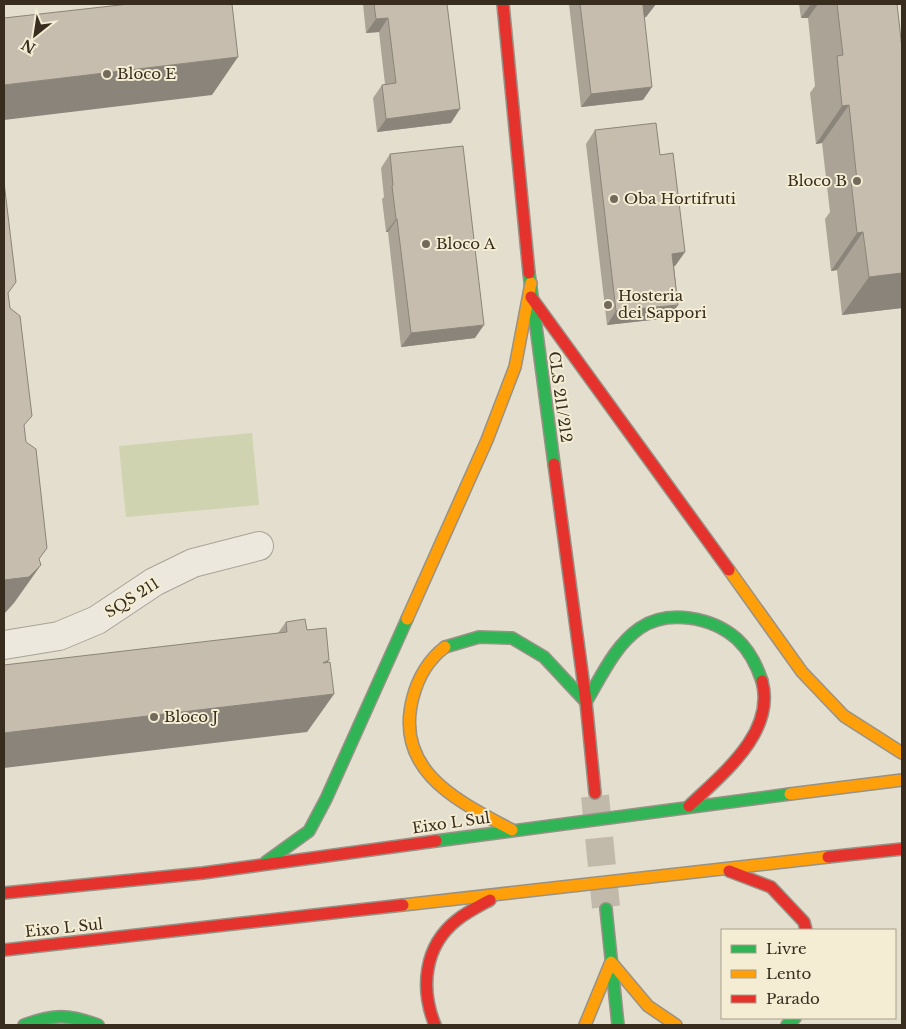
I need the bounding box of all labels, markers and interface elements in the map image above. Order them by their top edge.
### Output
north arrow [10,10,60,60]
text: N [18,35,39,57]
place label: Bloco E [117,64,176,83]
marker: Bloco E [101,68,113,80]
place label: Bloco B [787,171,847,190]
marker: Bloco B [851,175,863,187]
place label: Oba Hortifruti [624,189,736,208]
marker: Oba Hortifruti [608,193,620,205]
place label: Bloco A [436,234,496,253]
marker: Bloco A [420,238,432,250]
place label: Hosteria dei Sappori [618,286,707,322]
marker: Hosteria dei Sappori [602,299,614,311]
street label: CLS 211/212 [545,350,576,444]
street label: SQS 211 [101,573,162,622]
place label: Bloco J [164,707,218,726]
marker: Bloco J [148,711,160,723]
street label: Eixo L Sul [411,808,491,837]
street label: Eixo L Sul [24,914,104,941]
legend [721,929,896,1019]
text: Livre [766,939,807,958]
text: Lento [766,964,812,983]
text: Parado [766,989,820,1008]

